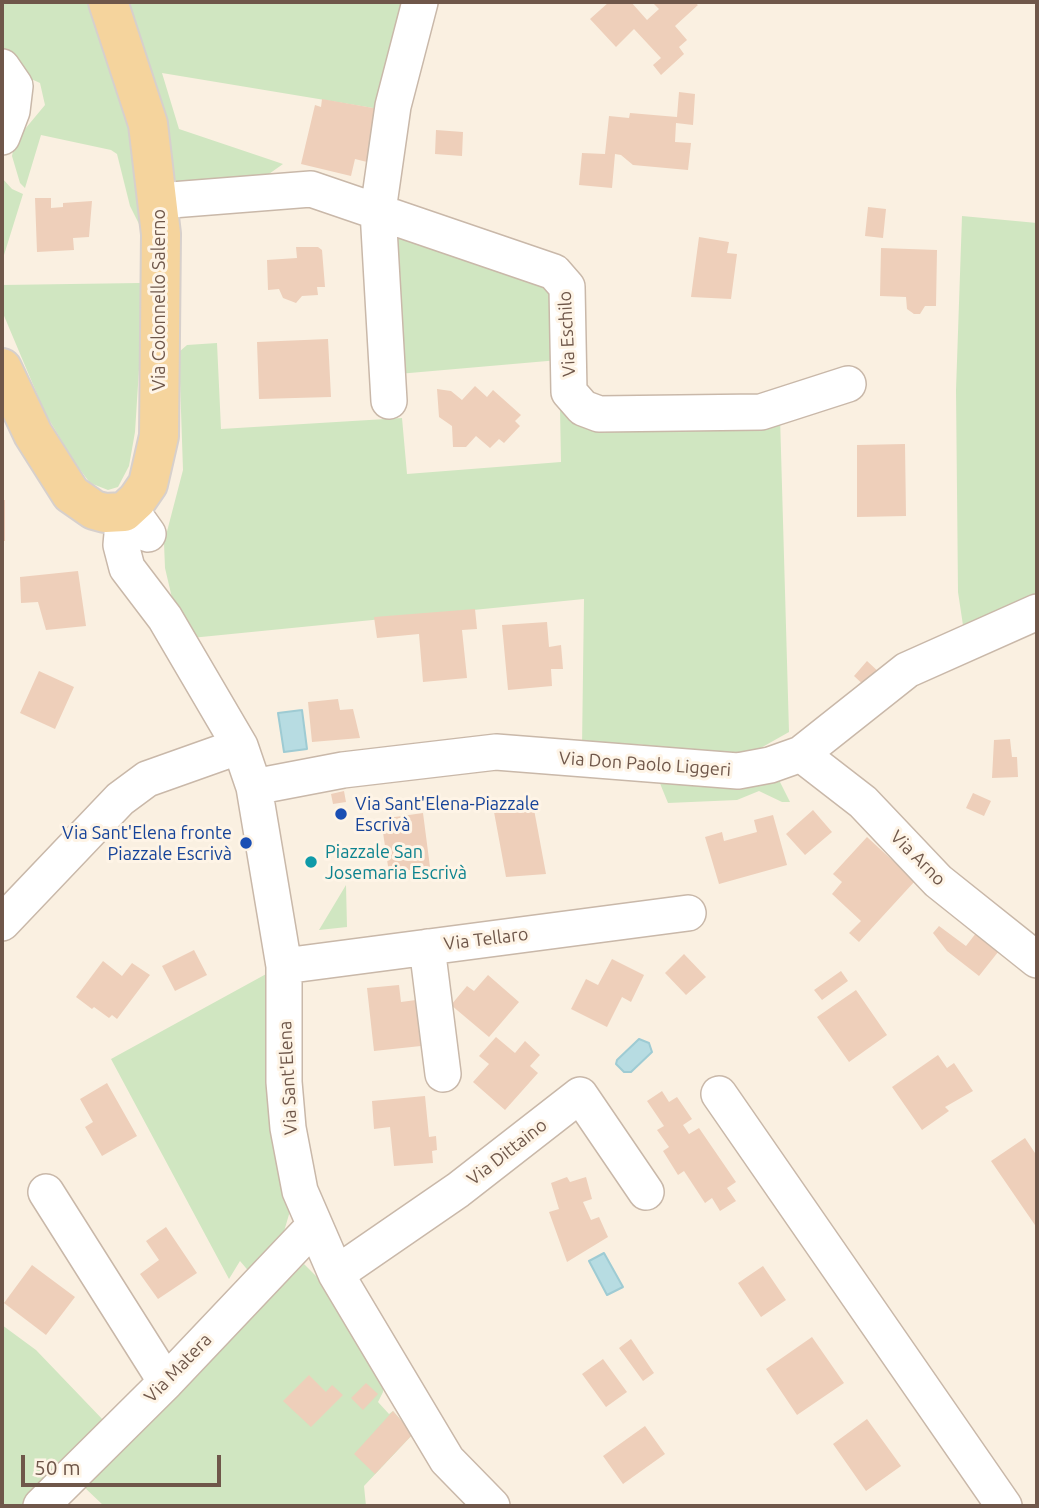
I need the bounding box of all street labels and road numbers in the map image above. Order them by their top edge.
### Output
street label: Via Colonnello Salerno [148,209,170,391]
street label: Via Eschilo [554,291,580,377]
street label: Via Don Paolo Liggeri [558,747,732,781]
street label: Via Arno [886,826,950,890]
street label: Via Tellaro [443,923,529,955]
street label: Via Sant'Elena [274,1020,302,1136]
street label: Via Dittaino [463,1114,551,1190]
street label: Via Matera [140,1329,216,1407]

